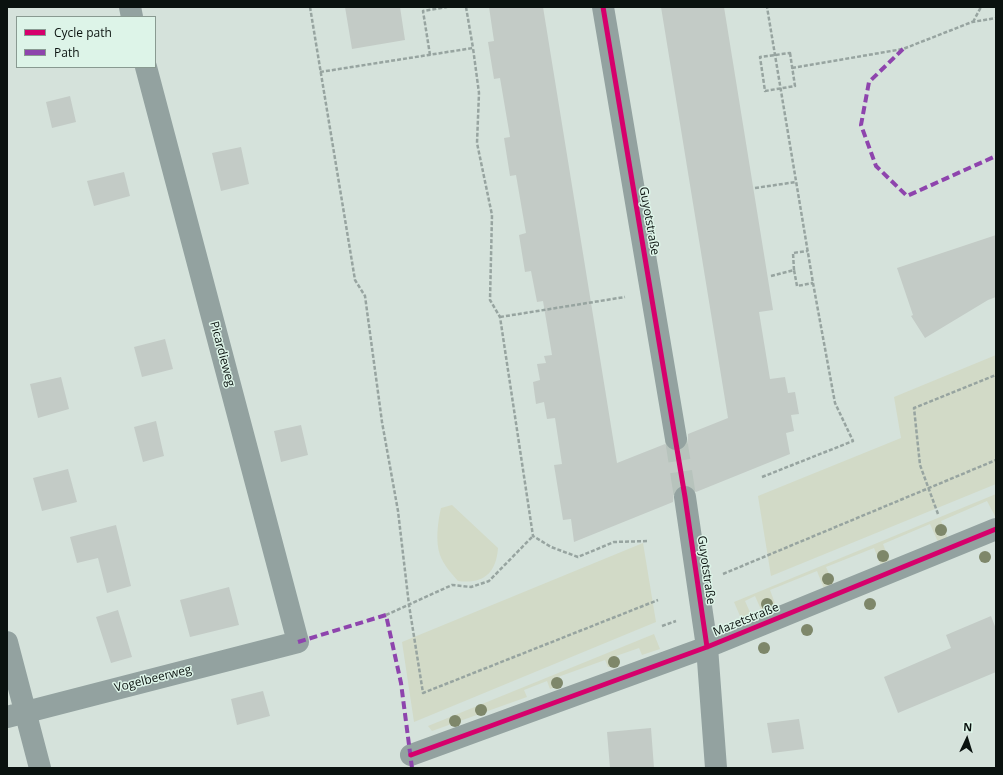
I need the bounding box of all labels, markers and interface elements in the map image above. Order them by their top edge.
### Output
legend [16,16,156,68]
text: Cycle path [54,24,112,41]
text: Path [54,44,80,61]
street label: Guyotstraße [636,186,662,256]
street label: Picardieweg [206,320,238,388]
street label: Guyotstraße [694,535,718,605]
street label: Mazetstraße [711,600,781,640]
street label: Vogelbeerweg [113,662,193,696]
north arrow [947,719,987,759]
text: N [963,719,973,734]

